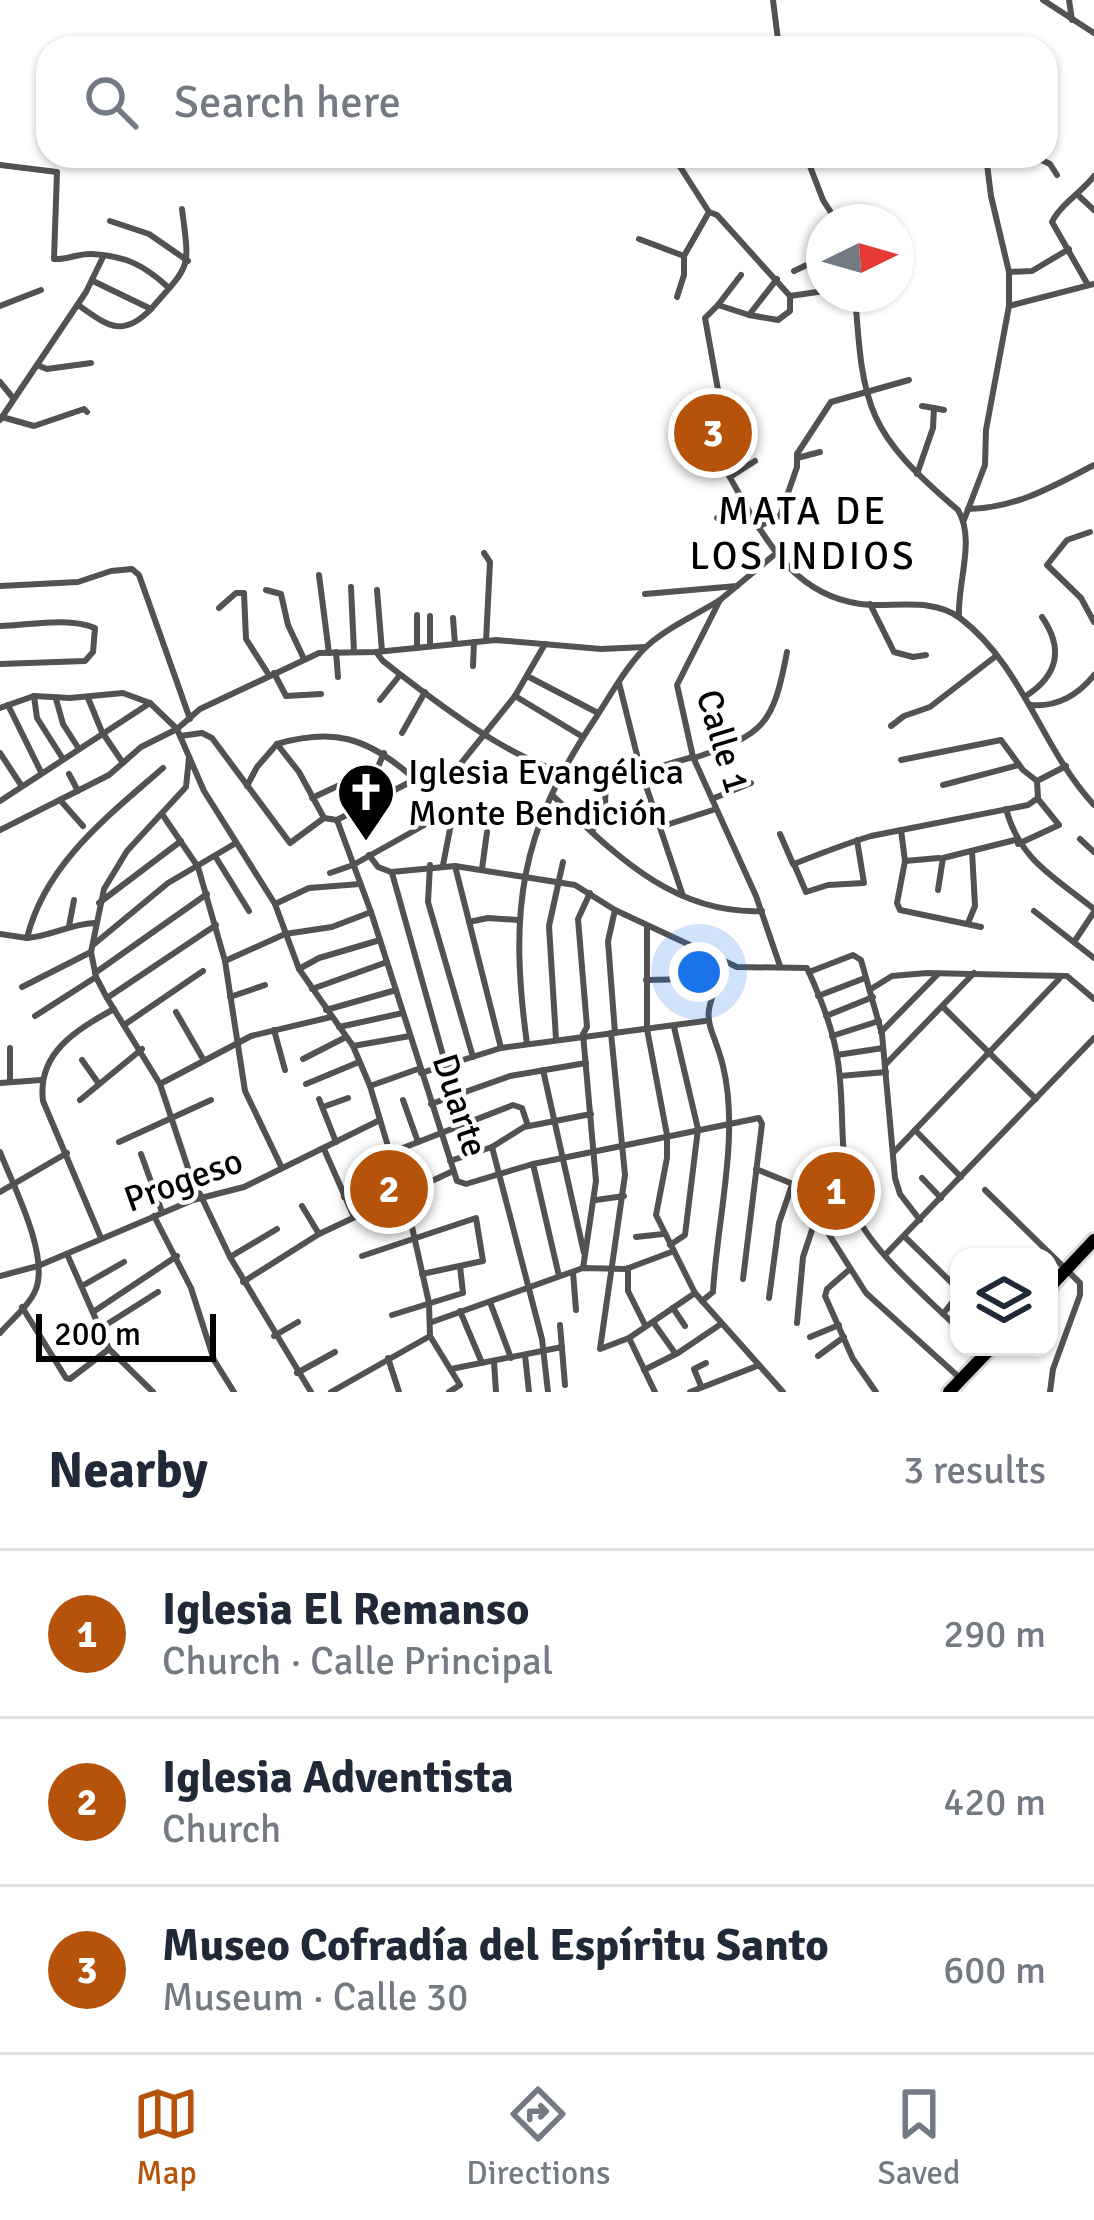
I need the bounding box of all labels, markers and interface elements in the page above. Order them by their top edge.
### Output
search box [36,36,1058,168]
icon: search [78,69,144,135]
text: Search here [174,75,401,130]
north arrow [806,204,914,312]
pin: 3 [674,388,752,478]
district label: MATA DE LOS INDIOS [689,487,917,580]
street label: Calle 1 [686,684,760,798]
place label: Iglesia Evangélica Monte Bendición [408,750,684,836]
church icon: Iglesia Evangélica Monte Bendición [335,761,397,843]
your location [669,942,729,1002]
street label: Duarte [422,1048,497,1163]
street label: Progeso [118,1138,249,1223]
pin: 2 [350,1144,428,1234]
pin: 1 [797,1146,875,1236]
map controls [950,1248,1058,1356]
button: layers [950,1248,1058,1356]
scale bar [36,1308,216,1361]
text: 200 m [54,1314,141,1355]
text: Nearby [48,1439,208,1502]
text: 3 results [903,1446,1046,1494]
text: Iglesia El Remanso [162,1582,529,1637]
text: 1 [76,1610,98,1658]
text: 290 m [943,1610,1046,1658]
text: Church · Calle Principal [162,1637,553,1685]
text: Iglesia Adventista [162,1750,514,1805]
text: 2 [76,1778,98,1826]
text: 420 m [943,1778,1046,1826]
text: Church [162,1805,281,1853]
text: Museo Cofradía del Espíritu Santo [162,1918,829,1973]
text: 3 [76,1946,98,1994]
text: 600 m [943,1946,1046,1994]
text: Museum · Calle 30 [162,1973,468,2021]
tab: Map [133,2081,199,2194]
tab: Directions [466,2081,611,2194]
tab: Saved [877,2081,961,2194]

